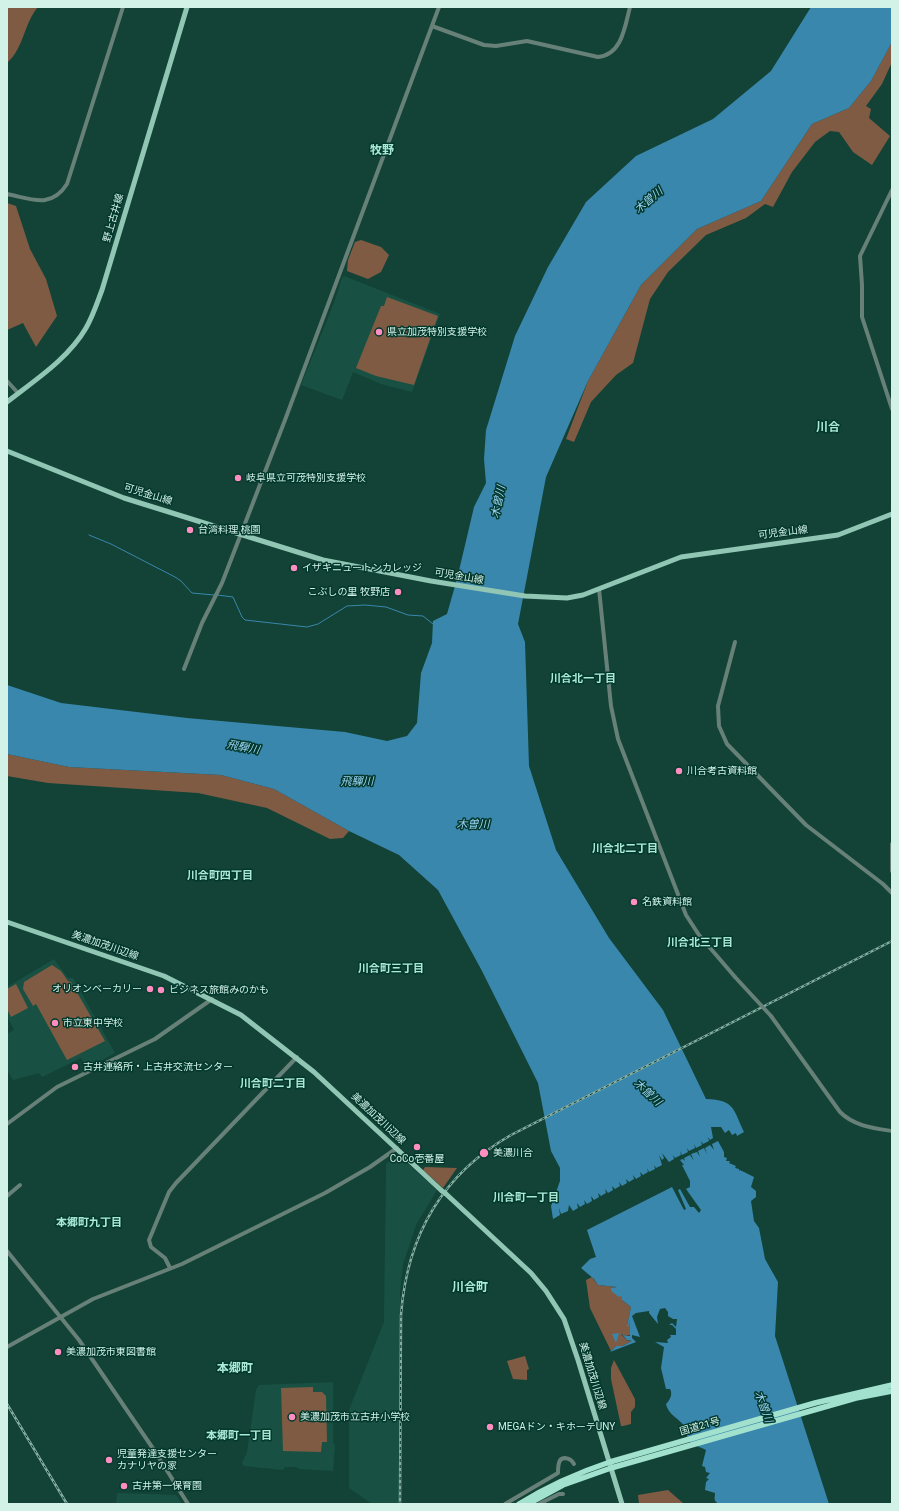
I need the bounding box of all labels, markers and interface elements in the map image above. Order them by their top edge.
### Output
district label: 牧野 [370,144,394,158]
water label: 木曽川 [632,185,666,217]
street label: 野上古井線 [101,192,127,244]
place label: 県立加茂特別支援学校 [387,326,487,338]
marker: 県立加茂特別支援学校 [374,327,384,337]
district label: 川合 [816,421,840,435]
place label: 岐阜県立可茂特別支援学校 [246,472,366,484]
marker: 岐阜県立可茂特別支援学校 [233,473,243,483]
street label: 可児金山線 [122,482,174,508]
water label: 木曽川 [489,484,509,520]
place label: 台湾料理 桃園 [198,524,260,536]
street label: 可児金山線 [757,524,809,542]
marker: 台湾料理 桃園 [185,525,195,535]
place label: イザキニュートンカレッジ [302,562,422,574]
marker: イザキニュートンカレッジ [289,563,299,573]
street label: 可児金山線 [433,567,485,587]
place label: こぶしの里 牧野店 [308,586,390,598]
marker: こぶしの里 牧野店 [393,587,403,597]
district label: 川合北一丁目 [550,672,616,686]
water label: 飛騨川 [226,739,260,757]
place label: 川合考古資料館 [687,765,757,777]
marker: 川合考古資料館 [674,766,684,776]
water label: 飛驒川 [341,775,373,789]
water label: 木曽川 [457,818,489,832]
district label: 川合北二丁目 [592,842,658,856]
district label: 川合町四丁目 [187,869,253,883]
place label: 名鉄資料館 [642,896,692,908]
marker: 名鉄資料館 [629,897,639,907]
street label: 美濃加茂川辺線 [70,929,140,963]
district label: 川合北三丁目 [667,936,733,950]
district label: 川合町三丁目 [358,962,424,976]
place label: オリオンベーカリー [52,983,142,995]
marker: オリオンベーカリー [145,984,155,994]
place label: ビジネス旅館みのかも [169,984,269,996]
marker: ビジネス旅館みのかも [156,985,166,995]
place label: 市立東中学校 [63,1017,123,1029]
marker: 市立東中学校 [50,1018,60,1028]
place label: 古井連絡所・上古井交流センター [83,1061,233,1073]
marker: 古井連絡所・上古井交流センター [70,1062,80,1072]
district label: 川合町二丁目 [240,1077,306,1091]
water label: 木曽川 [630,1077,664,1109]
street label: 美濃加茂川辺線 [348,1091,408,1147]
marker: CoCo壱番屋 [412,1142,422,1152]
marker: 美濃川合 [478,1147,490,1159]
place label: 美濃川合 [493,1147,533,1159]
place label: CoCo壱番屋 [390,1153,444,1165]
district label: 川合町一丁目 [493,1191,559,1205]
district label: 本郷町九丁目 [56,1216,122,1230]
district label: 川合町 [452,1281,488,1295]
street label: 美濃加茂川辺線 [576,1341,608,1411]
place label: 美濃加茂市東図書館 [66,1346,156,1358]
marker: 美濃加茂市東図書館 [53,1347,63,1357]
district label: 本郷町 [217,1362,253,1376]
water label: 木曽川 [751,1389,775,1425]
place label: 美濃加茂市立古井小学校 [300,1411,410,1423]
marker: 美濃加茂市立古井小学校 [287,1412,297,1422]
street label: 国道21号 [679,1416,721,1438]
place label: MEGAドン・キホーテUNY [498,1421,615,1433]
marker: MEGAドン・キホーテUNY [485,1422,495,1432]
district label: 本郷町一丁目 [206,1429,272,1443]
place label: 児童発達支援センター カナリヤの家 [117,1448,217,1472]
marker: 児童発達支援センター カナリヤの家 [104,1455,114,1465]
place label: 古井第一保育園 [132,1480,202,1492]
marker: 古井第一保育園 [119,1481,129,1491]

